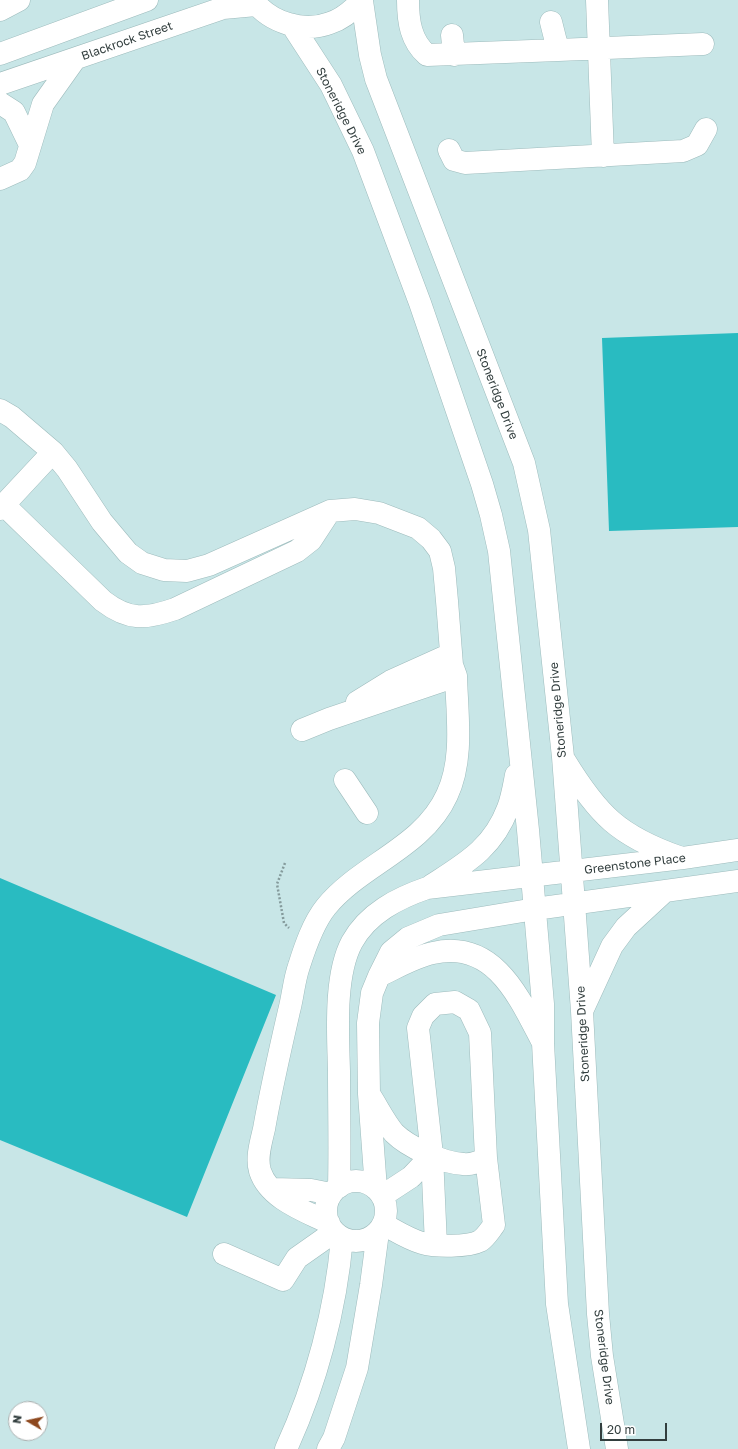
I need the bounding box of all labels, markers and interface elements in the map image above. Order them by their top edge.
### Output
street label: Blackrock Street [79,19,175,63]
street label: Stoneridge Drive [313,65,369,157]
street label: Stoneridge Drive [473,347,521,441]
street label: Stoneridge Drive [547,661,569,759]
street label: Greenstone Place [584,851,686,877]
street label: Stoneridge Drive [573,986,593,1082]
street label: Stoneridge Drive [591,1308,617,1406]
north arrow [8,1401,48,1441]
text: N [10,1414,24,1424]
scale bar [602,1415,669,1441]
text: 20 m [607,1422,635,1437]

